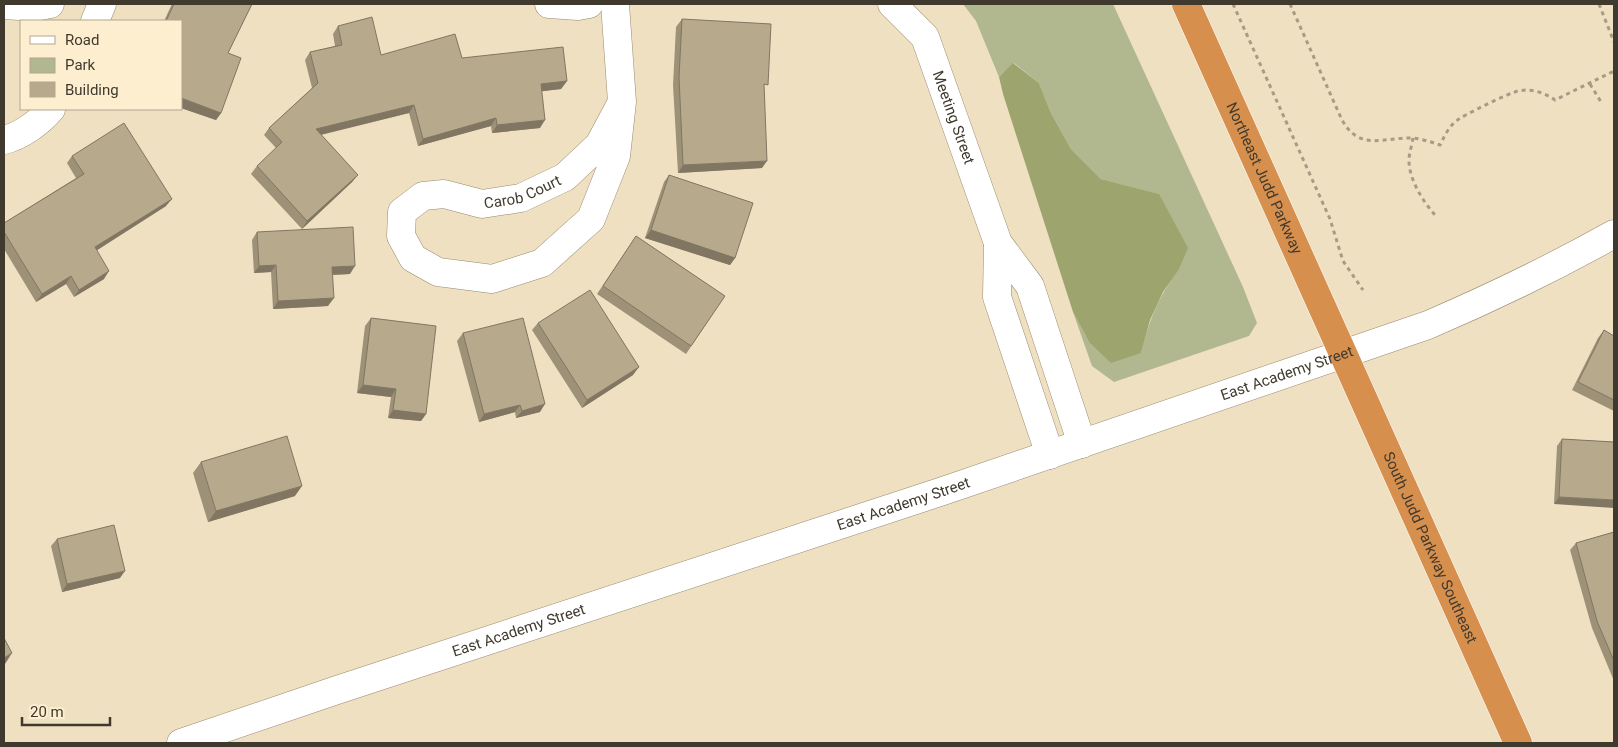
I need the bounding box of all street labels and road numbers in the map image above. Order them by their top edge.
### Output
street label: Meeting Street [929,68,978,167]
street label: Northeast Judd Parkway [1222,100,1306,257]
street label: Carob Court [483,171,564,213]
street label: East Academy Street [1218,342,1356,404]
street label: South Judd Parkway Southeast [1379,449,1481,646]
street label: East Academy Street [835,473,972,534]
street label: East Academy Street [450,600,588,661]

